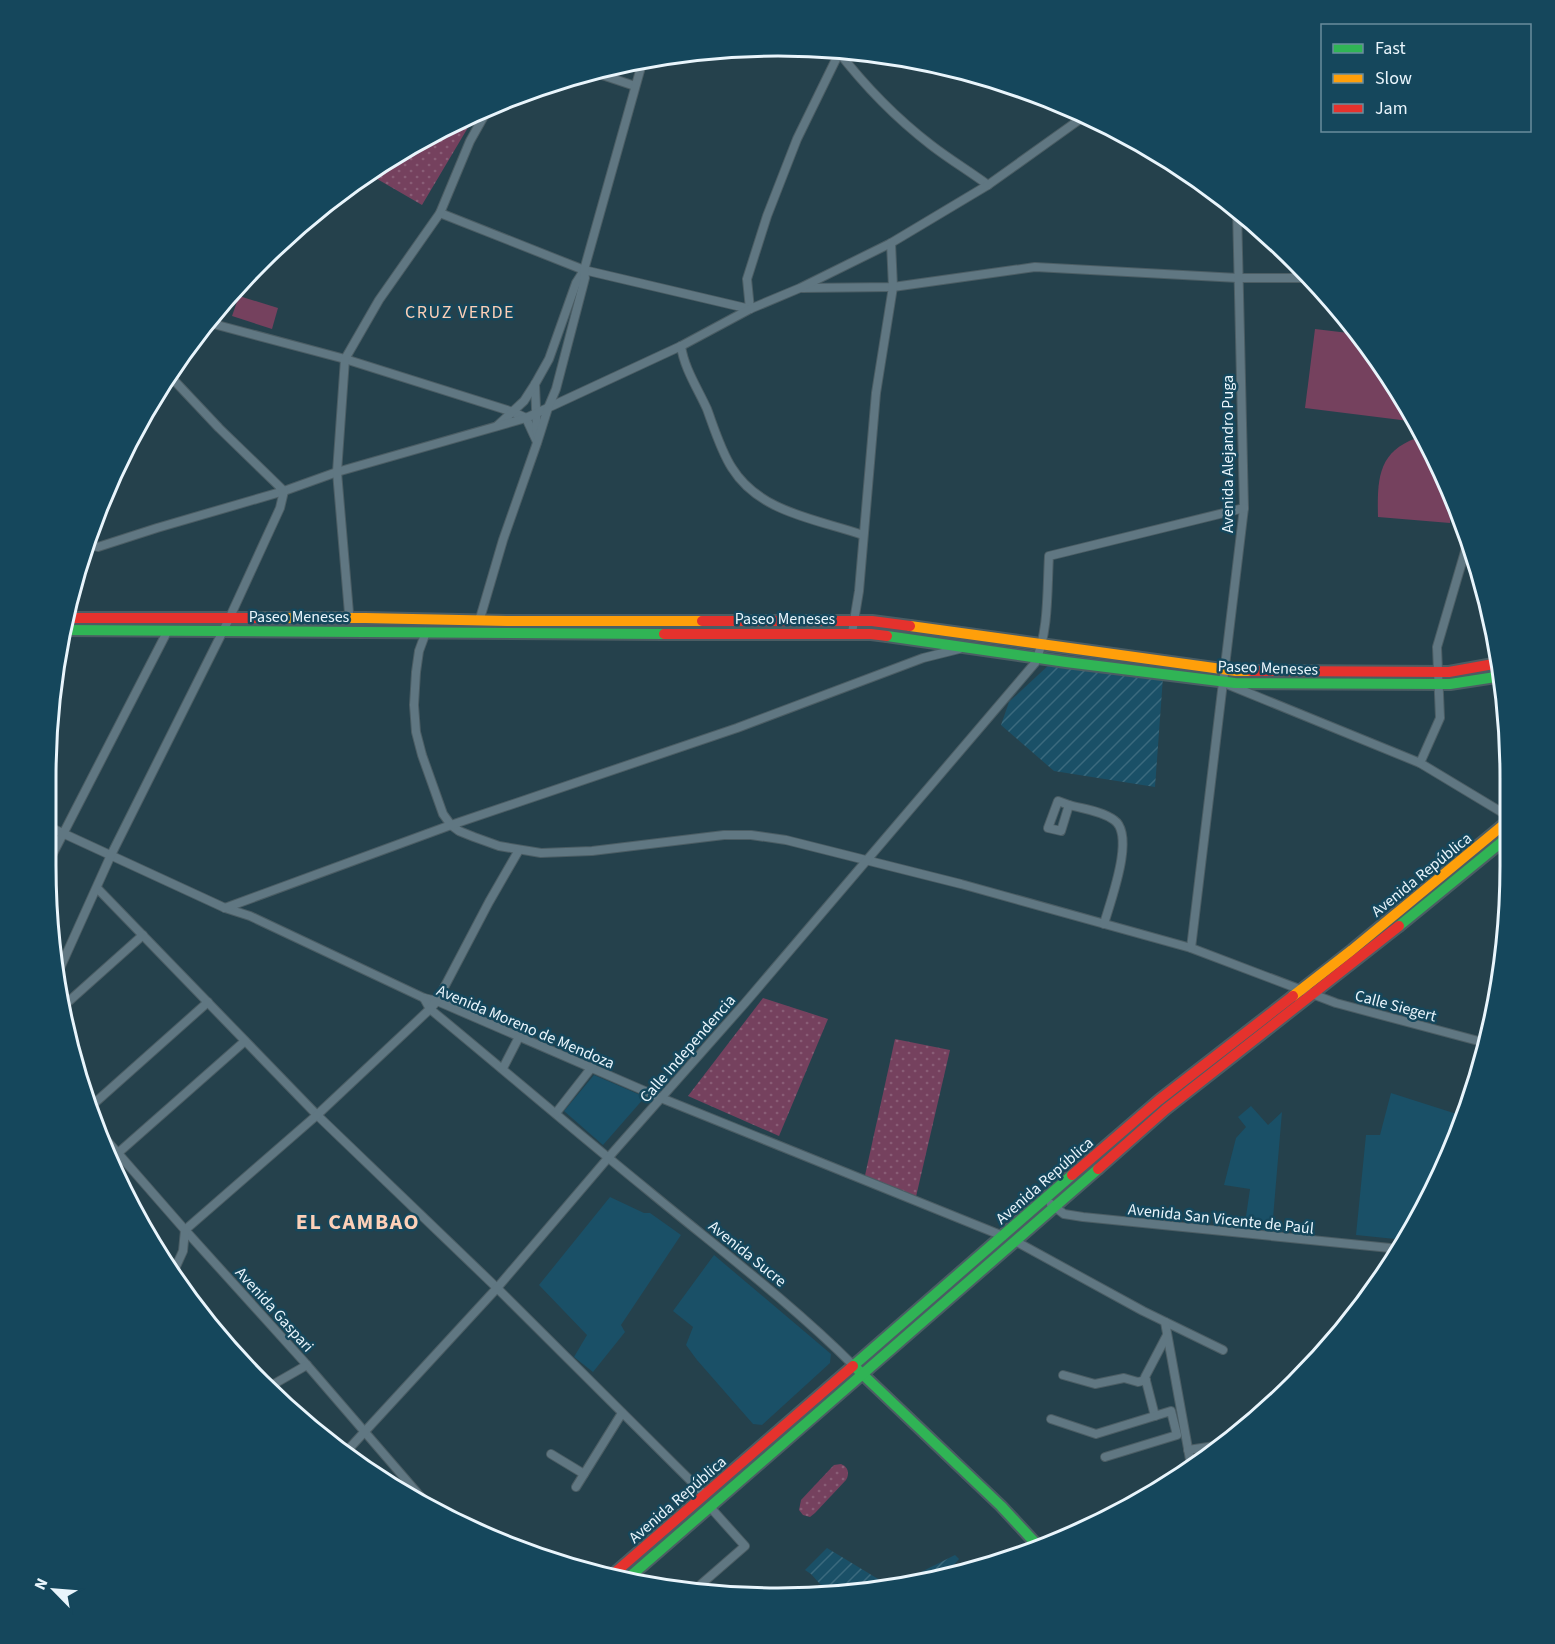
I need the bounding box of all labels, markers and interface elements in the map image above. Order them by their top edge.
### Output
legend [1321,24,1531,132]
text: Fast [1375,36,1406,61]
text: Slow [1375,66,1412,91]
text: Jam [1375,96,1408,121]
district label: CRUZ VERDE [405,300,515,325]
street label: Avenida Alejandro Puga [1217,375,1239,533]
street label: Paseo Meneses [249,606,350,628]
street label: Paseo Meneses [735,608,836,630]
street label: Paseo Meneses [1217,655,1319,681]
street label: Avenida República [1367,827,1476,922]
street label: Avenida Moreno de Mendoza [433,979,618,1074]
street label: Calle Siegert [1353,985,1439,1028]
street label: Calle Independencia [635,990,741,1107]
street label: Avenida República [991,1132,1098,1229]
street label: Avenida San Vicente de Paúl [1127,1198,1315,1240]
district label: EL CAMBAO [296,1206,420,1238]
street label: Avenida Sucre [704,1215,791,1292]
street label: Avenida Gaspari [230,1262,318,1357]
street label: Avenida República [624,1451,731,1548]
north arrow [24,1560,84,1620]
text: N [29,1575,54,1594]

